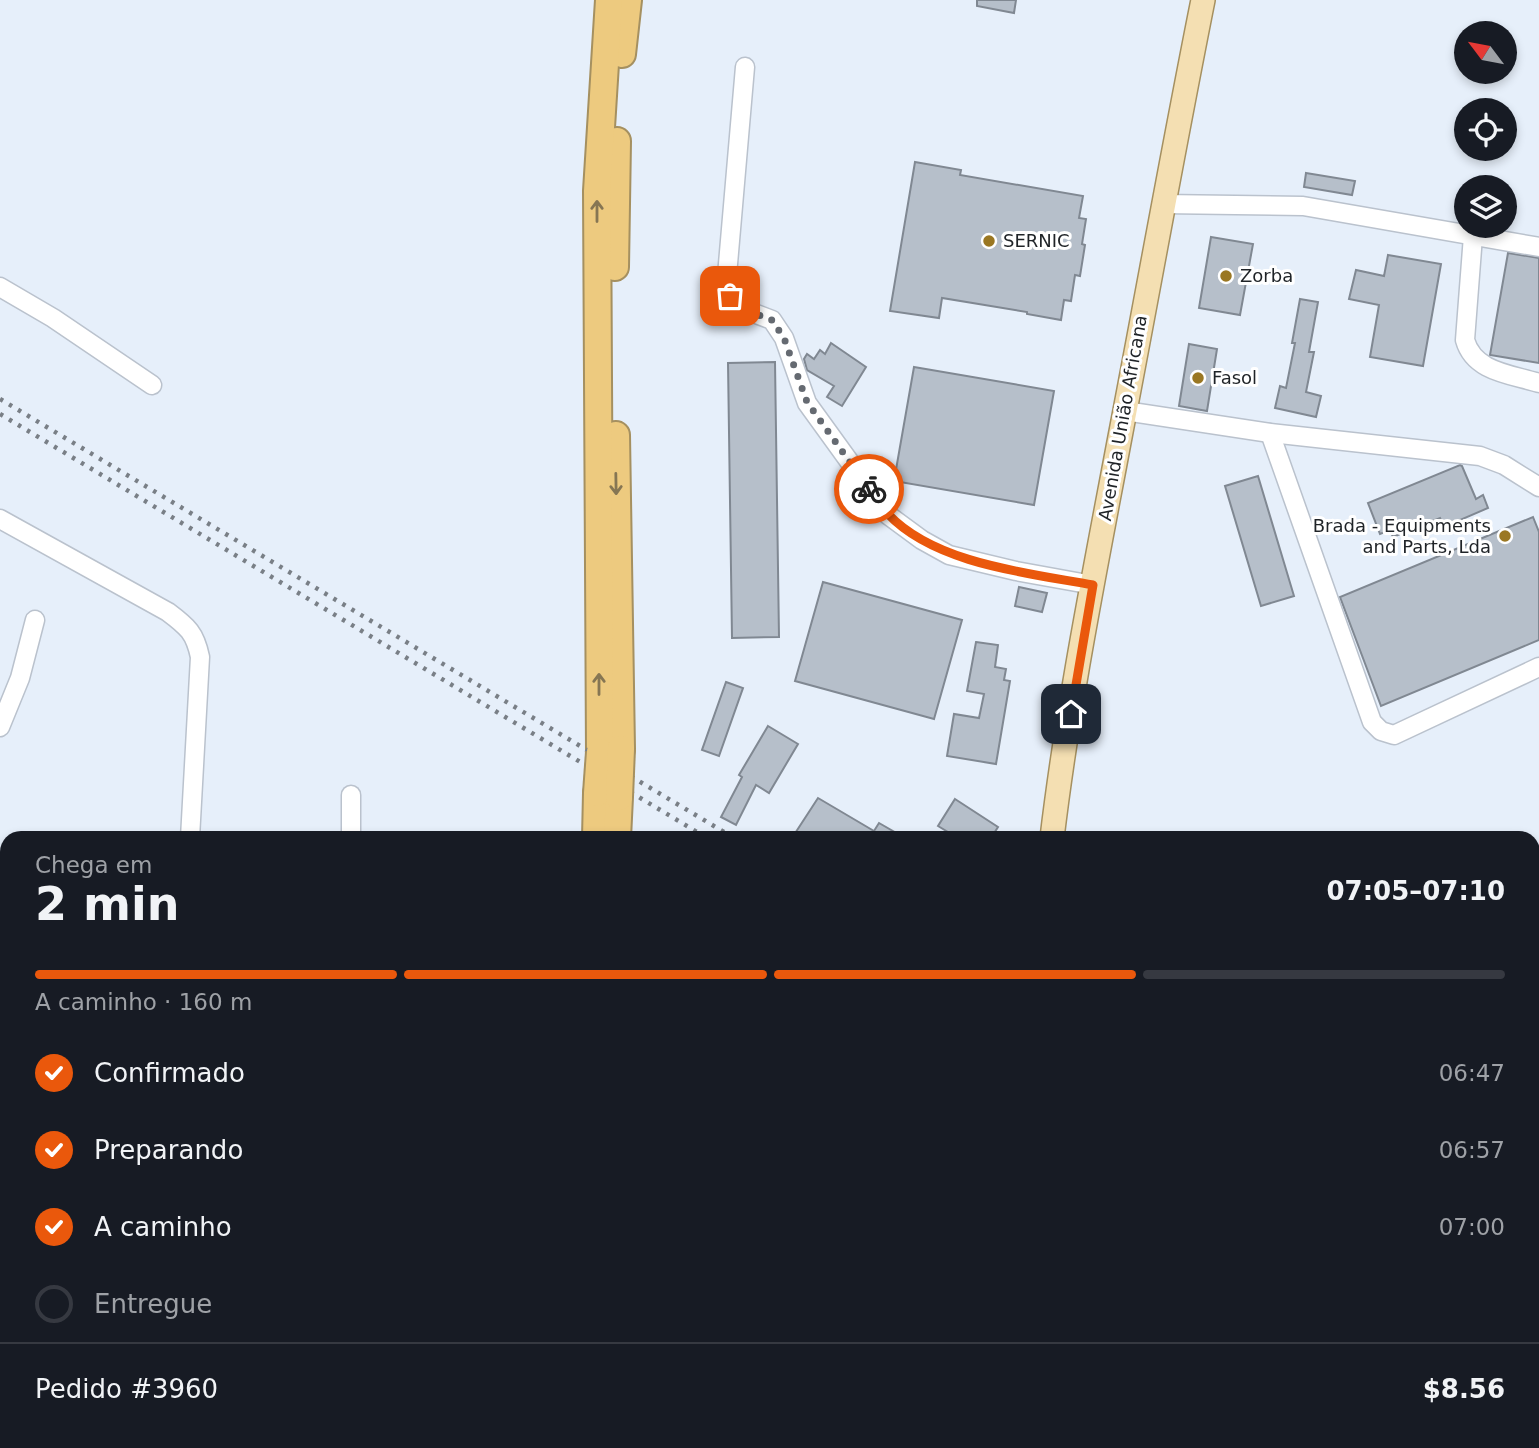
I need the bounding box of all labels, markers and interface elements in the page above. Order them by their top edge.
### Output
north arrow [1454,21,1517,84]
map controls [1454,21,1517,238]
button: locate [1454,98,1517,161]
button: layers [1454,175,1517,238]
one-way arrow [590,200,604,223]
place label: SERNIC [1003,230,1070,251]
marker: SERNIC [981,233,997,249]
place label: Zorba [1240,265,1293,286]
pin [700,266,760,326]
marker: Zorba [1218,268,1234,284]
icon: bag [711,277,749,315]
street label: Avenida União Africana [1094,313,1151,523]
place label: Fasol [1212,367,1257,388]
marker: Fasol [1190,370,1206,386]
courier [834,454,904,524]
icon: bike [850,470,888,508]
one-way arrow [610,472,623,495]
place label: Brada - Equipments and Parts, Lda [1313,515,1491,557]
marker: Brada - Equipments and Parts, Lda [1497,528,1513,544]
one-way arrow [593,673,606,696]
pin [1041,684,1101,744]
icon: home [1052,695,1090,733]
text: Chega em [35,852,152,878]
text: 07:05–07:10 [1326,876,1505,906]
text: 2 min [35,877,179,931]
text: A caminho · 160 m [35,989,252,1015]
icon: check [35,1054,73,1092]
text: Confirmado [94,1058,245,1088]
text: 06:47 [1439,1060,1505,1086]
icon: check [35,1131,73,1169]
text: Preparando [94,1135,243,1165]
text: 06:57 [1439,1137,1505,1163]
icon: check [35,1208,73,1246]
text: A caminho [94,1212,232,1242]
text: 07:00 [1439,1214,1505,1240]
text: Entregue [94,1289,212,1319]
text: Pedido #3960 [35,1374,218,1404]
text: $8.56 [1423,1374,1505,1404]

